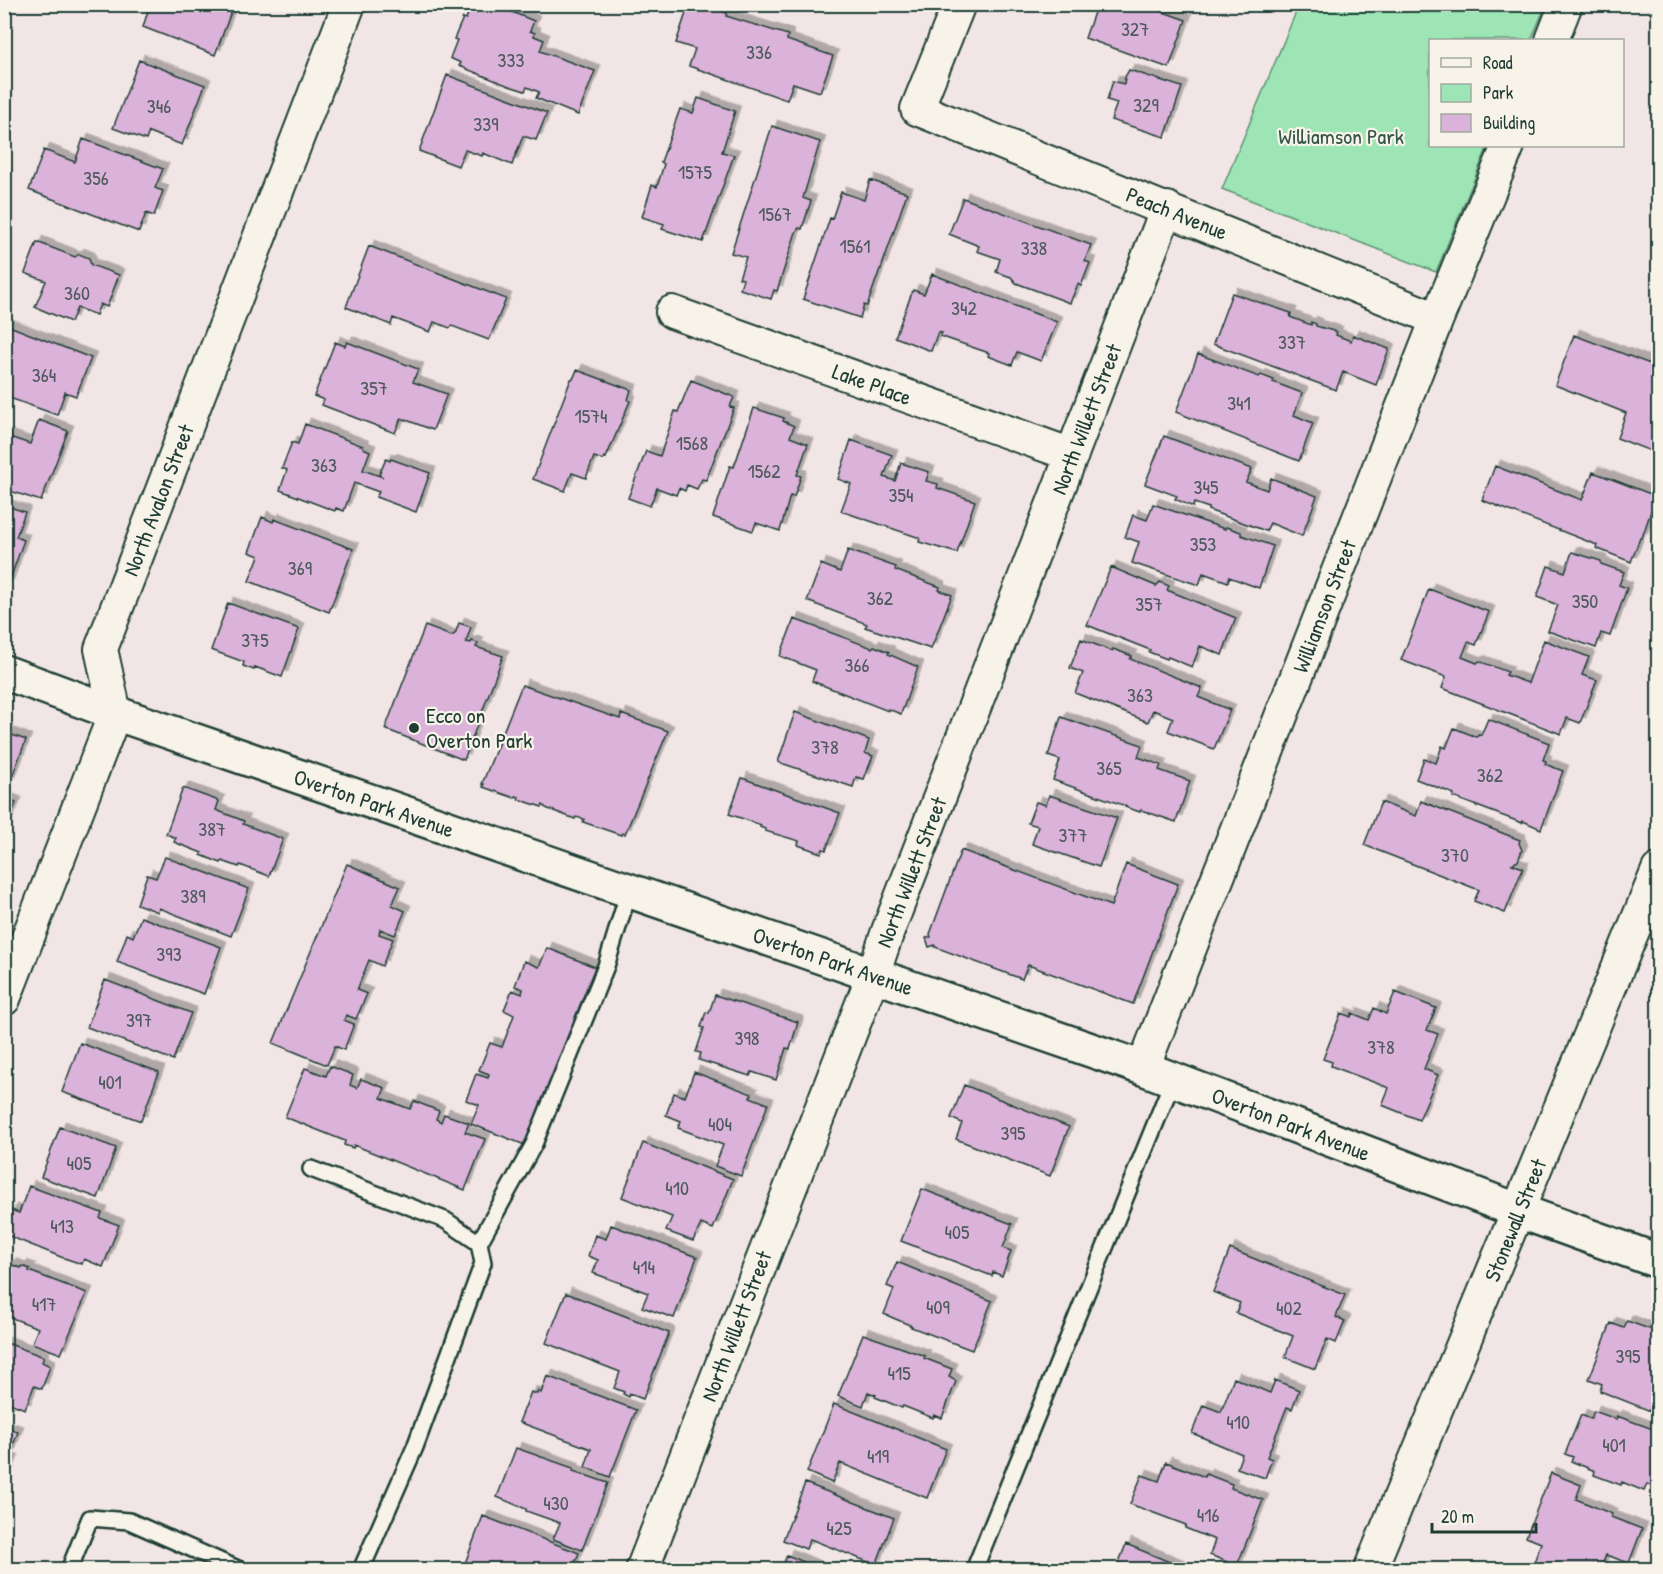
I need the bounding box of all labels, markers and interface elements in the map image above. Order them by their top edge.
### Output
house number: 327 [1121,15,1149,42]
house number: 336 [746,38,772,65]
legend [1429,39,1624,147]
house number: 333 [498,46,524,73]
text: Road [1483,50,1513,75]
text: Park [1483,80,1514,105]
house number: 329 [1133,91,1159,118]
house number: 346 [147,92,171,119]
house number: 339 [473,110,499,137]
text: Building [1483,110,1535,135]
park label: Williamson Park [1278,121,1404,151]
house number: 1575 [678,158,713,185]
house number: 356 [83,164,109,191]
street label: Peach Avenue [1122,179,1232,247]
house number: 1567 [758,200,792,227]
house number: 1561 [840,232,870,259]
house number: 338 [1021,234,1047,261]
house number: 360 [64,279,90,306]
house number: 342 [951,294,978,321]
house number: 337 [1278,328,1306,355]
street label: North Willett Street [1043,339,1129,499]
street label: Lake Place [828,356,916,412]
house number: 364 [32,361,56,388]
house number: 357 [360,374,388,401]
house number: 341 [1227,389,1251,416]
house number: 1574 [574,402,608,429]
street label: North Avalon Street [115,420,201,580]
house number: 1568 [676,429,708,456]
house number: 363 [311,451,337,478]
house number: 1562 [747,457,781,484]
house number: 345 [1194,473,1219,500]
house number: 354 [889,481,913,508]
house number: 353 [1190,530,1216,557]
street label: Williamson Street [1285,535,1363,677]
house number: 369 [288,554,312,581]
house number: 362 [867,584,894,611]
house number: 350 [1572,587,1598,614]
house number: 357 [1135,590,1163,617]
house number: 375 [241,626,269,653]
house number: 366 [845,651,869,678]
house number: 363 [1127,681,1153,708]
place label: Ecco on Overton Park [426,700,533,755]
marker: Ecco on Overton Park [407,721,421,735]
house number: 378 [811,733,839,760]
house number: 365 [1096,754,1122,781]
house number: 362 [1477,761,1504,788]
street label: Overton Park Avenue [290,762,458,845]
street label: North Willett Street [868,792,954,952]
house number: 387 [198,815,226,842]
house number: 377 [1059,821,1087,848]
house number: 370 [1441,841,1469,868]
house number: 389 [181,882,205,909]
street label: Overton Park Avenue [749,920,917,1003]
house number: 393 [156,940,182,967]
house number: 397 [126,1006,152,1033]
house number: 398 [735,1024,759,1051]
house number: 378 [1367,1033,1395,1060]
house number: 401 [98,1068,122,1095]
street label: Overton Park Avenue [1208,1080,1375,1168]
house number: 404 [708,1110,732,1137]
house number: 395 [1001,1119,1026,1146]
house number: 405 [67,1149,92,1176]
street label: Stonewall Street [1477,1154,1553,1286]
house number: 410 [665,1174,689,1201]
house number: 413 [50,1212,74,1239]
house number: 405 [945,1218,970,1245]
street label: North Willett Street [693,1246,779,1406]
house number: 414 [633,1253,655,1280]
house number: 417 [32,1290,56,1317]
house number: 409 [926,1293,950,1320]
house number: 402 [1276,1294,1303,1321]
house number: 395 [1616,1342,1641,1369]
house number: 415 [887,1359,911,1386]
house number: 410 [1226,1408,1250,1435]
house number: 401 [1602,1431,1626,1458]
house number: 419 [867,1442,889,1469]
house number: 430 [543,1489,569,1516]
scale bar [1432,1496,1536,1534]
house number: 416 [1197,1501,1219,1528]
text: 20 m [1441,1504,1474,1529]
house number: 425 [826,1514,852,1541]

